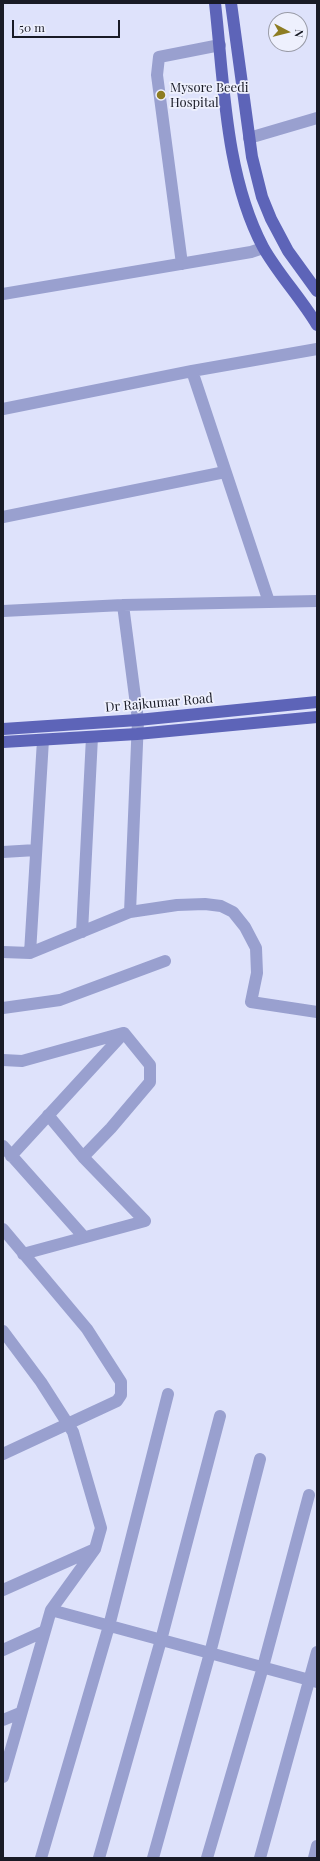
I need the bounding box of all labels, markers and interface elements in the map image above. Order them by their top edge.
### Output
scale bar [14,12,122,38]
north arrow [268,12,308,52]
text: 50 m [19,19,45,35]
text: N [291,29,307,38]
place label: Mysore Beedi Hospital [170,80,248,111]
marker: Mysore Beedi Hospital [155,89,167,101]
street label: Dr Rajkumar Road [104,691,214,715]

